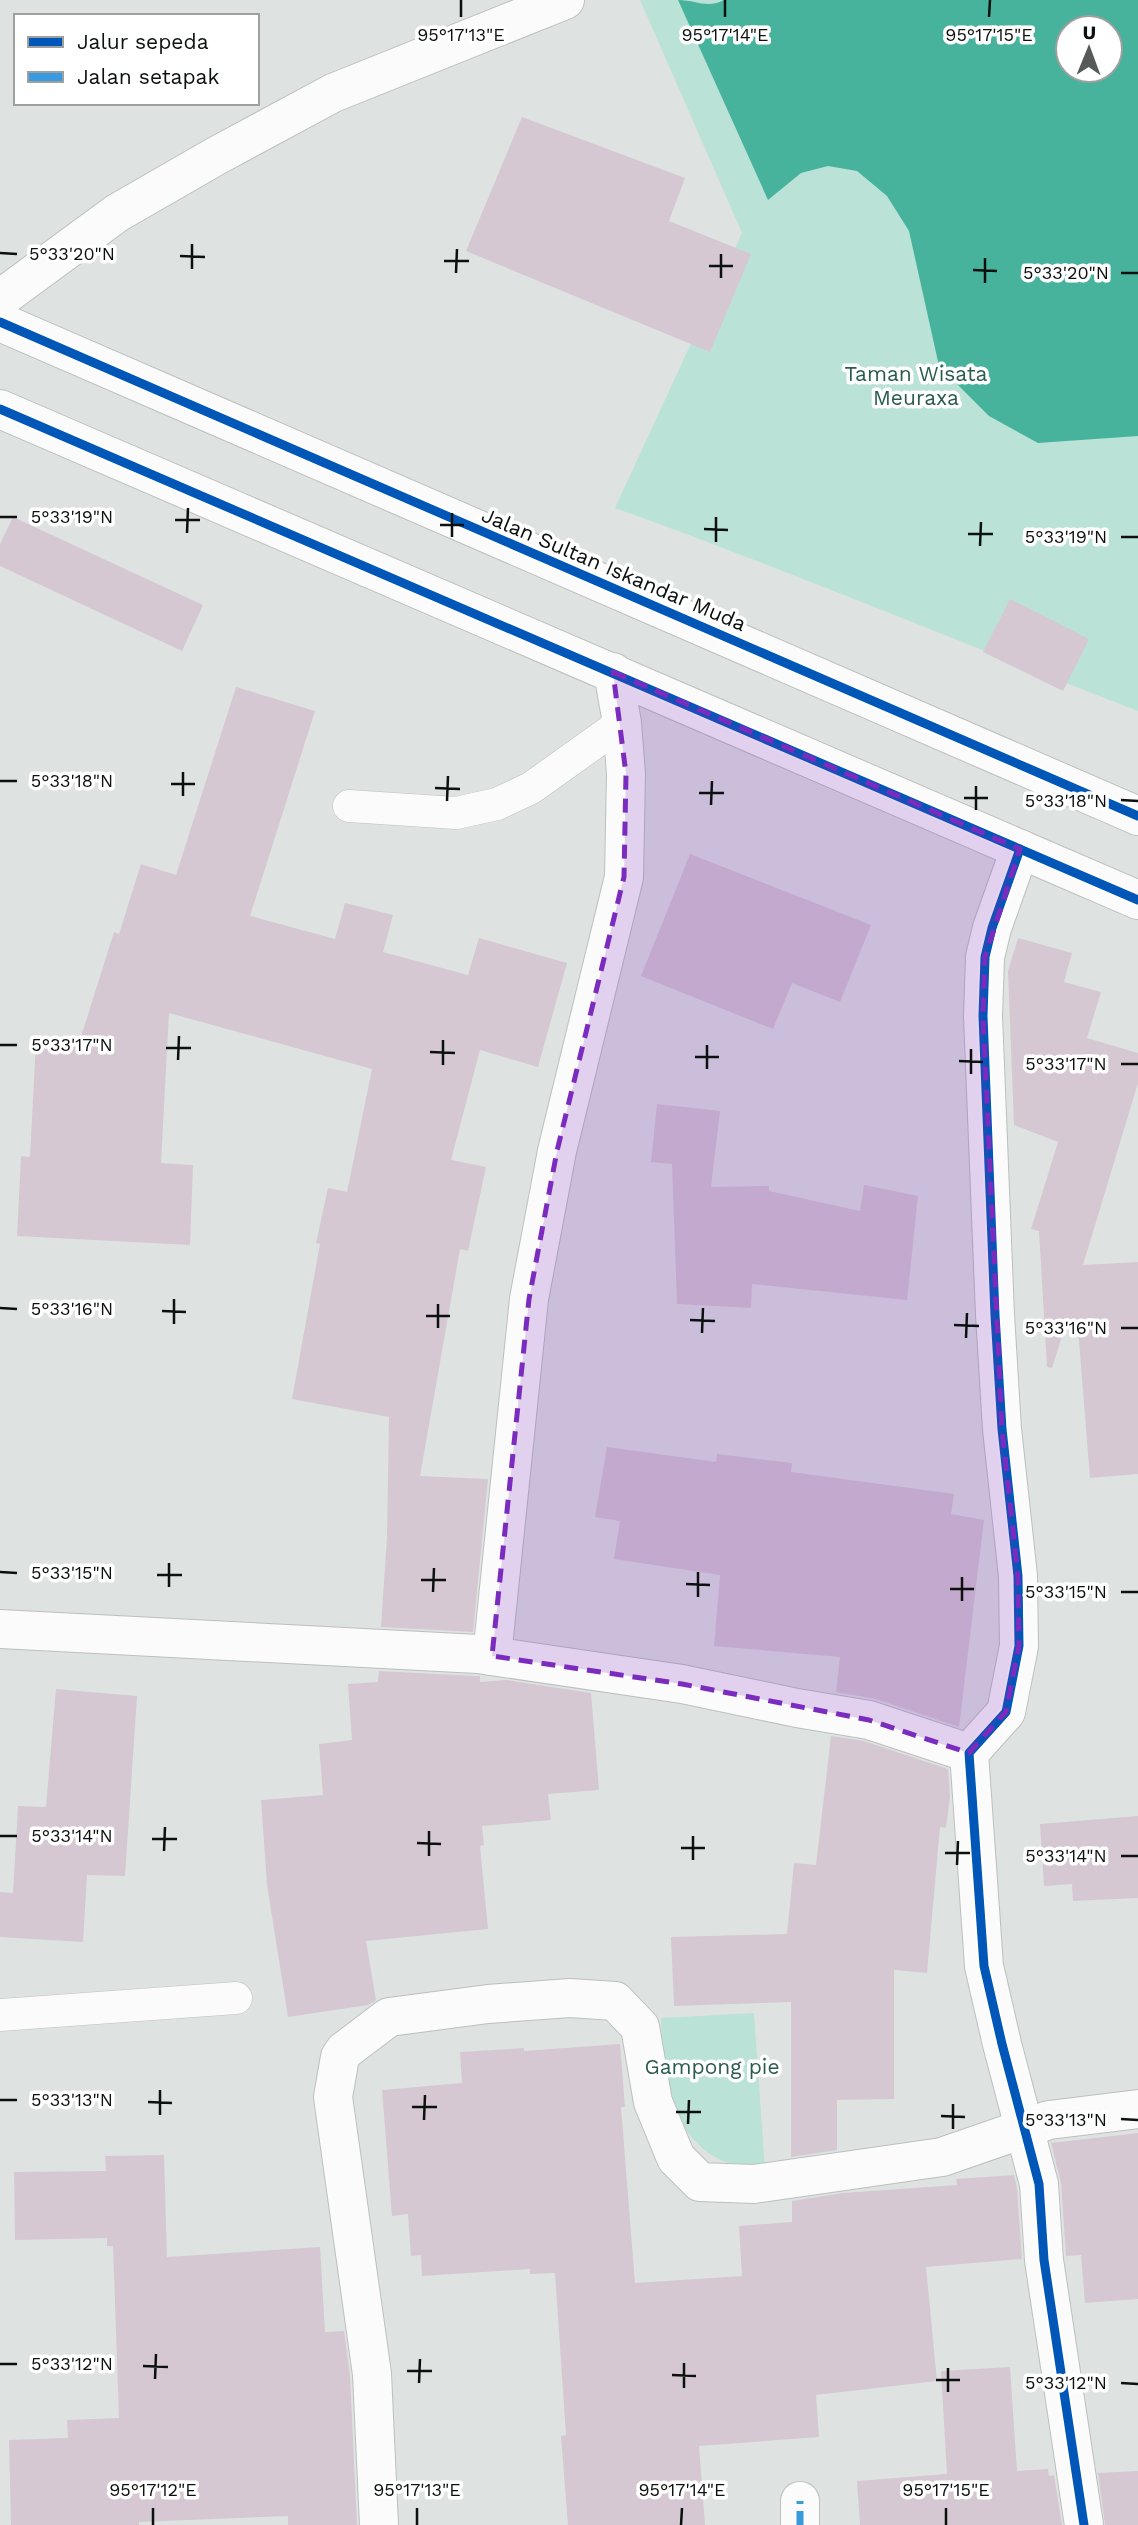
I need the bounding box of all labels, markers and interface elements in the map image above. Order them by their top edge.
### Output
legend [14,14,259,105]
north arrow [1054,14,1124,84]
text: U [1082,21,1096,44]
text: 95°17'13"E [417,24,505,45]
text: 95°17'14"E [681,24,769,45]
text: 95°17'15"E [945,24,1033,45]
text: Jalur sepeda [77,29,209,54]
text: Jalan setapak [77,64,219,89]
text: 5°33'20"N [29,243,115,264]
text: 5°33'20"N [1023,262,1109,283]
park label: Taman Wisata Meuraxa [845,361,988,410]
street label: Jalan Sultan Iskandar Muda [478,502,750,636]
text: 5°33'19"N [31,506,113,527]
text: 5°33'19"N [1025,526,1107,547]
text: 5°33'18"N [31,770,113,791]
text: 5°33'18"N [1025,790,1107,811]
text: 5°33'17"N [31,1034,113,1055]
text: 5°33'17"N [1025,1053,1107,1074]
text: 5°33'16"N [31,1298,113,1319]
text: 5°33'16"N [1025,1317,1107,1338]
text: 5°33'15"N [31,1562,113,1583]
text: 5°33'15"N [1025,1581,1107,1602]
text: 5°33'14"N [31,1825,113,1846]
text: 5°33'14"N [1025,1845,1107,1866]
park label: Gampong pie [644,2054,780,2079]
text: 5°33'13"N [31,2089,113,2110]
text: 5°33'13"N [1025,2109,1107,2130]
text: 5°33'12"N [31,2353,113,2374]
text: 5°33'12"N [1025,2372,1107,2393]
text: 95°17'12"E [109,2479,197,2500]
text: 95°17'13"E [373,2479,461,2500]
text: 95°17'14"E [638,2479,726,2500]
text: 95°17'15"E [902,2479,990,2500]

